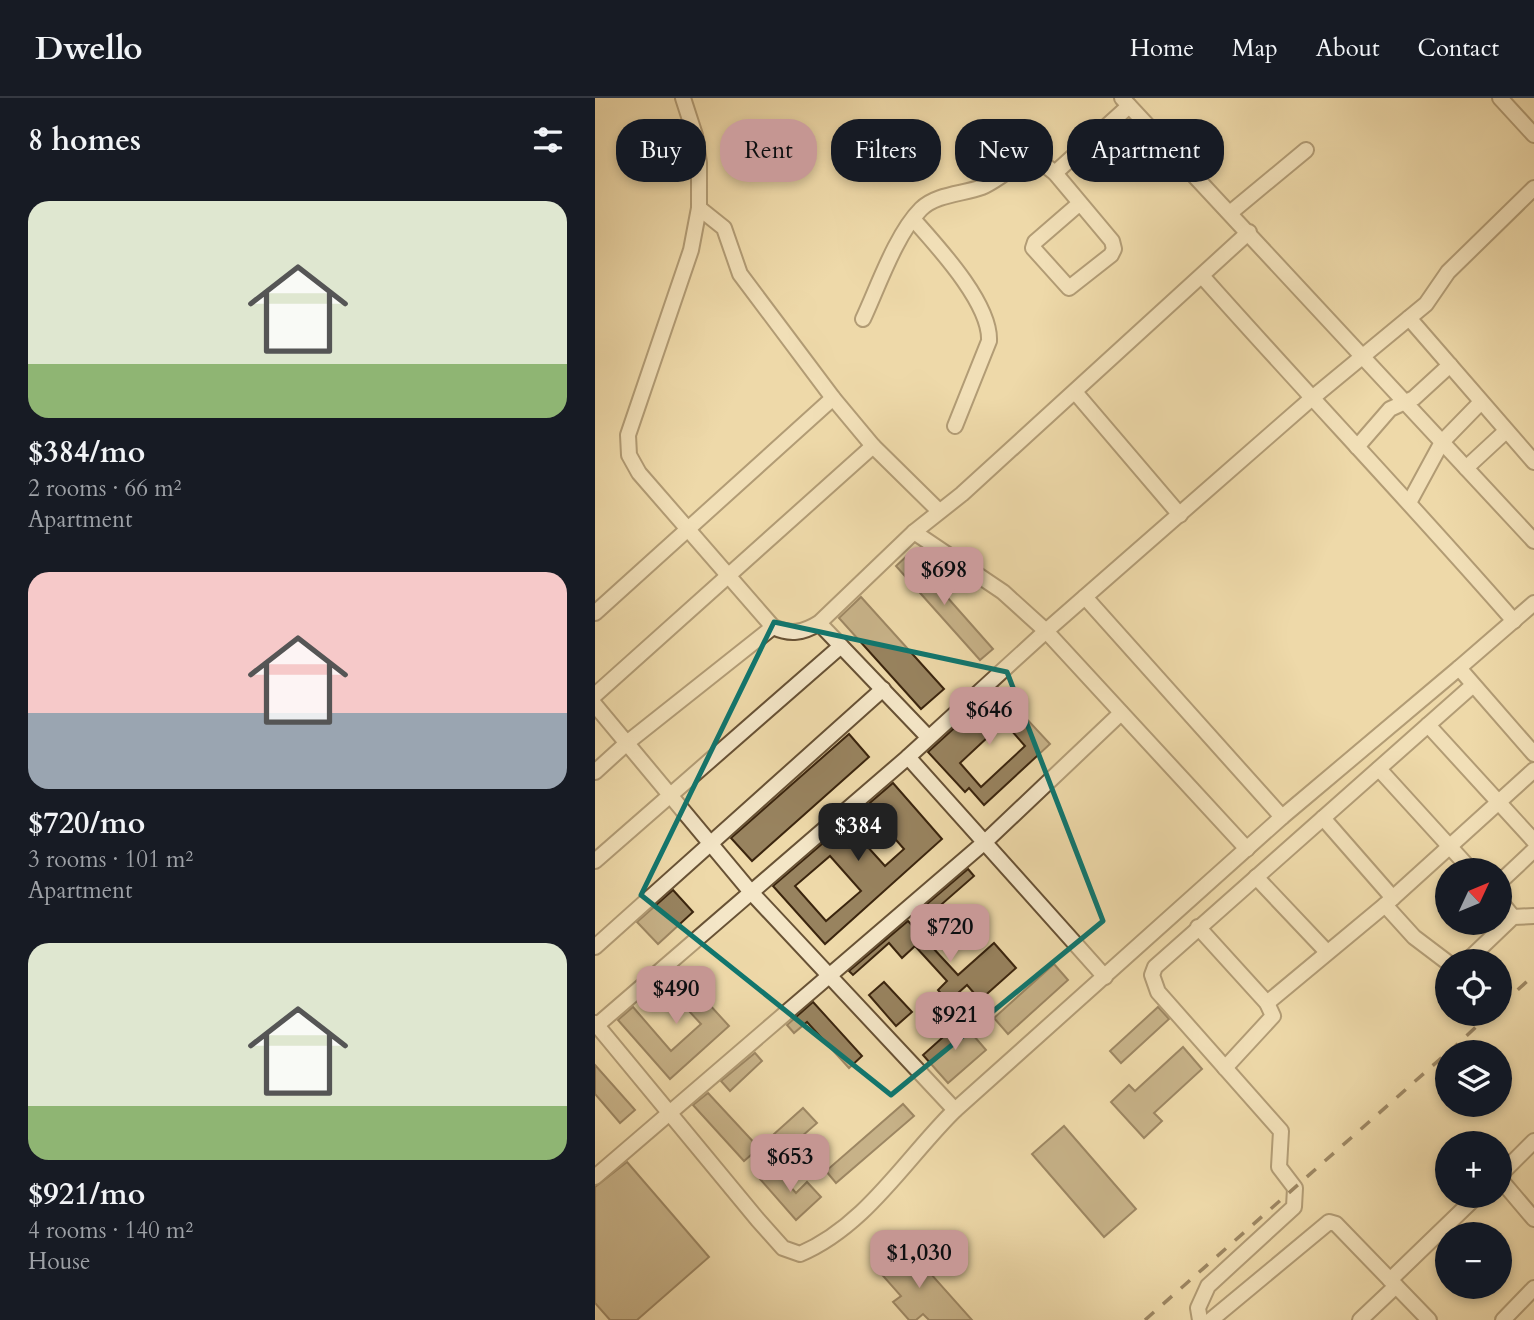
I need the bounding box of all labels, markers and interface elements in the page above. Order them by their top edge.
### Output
text: Dwello [35,26,143,71]
text: Home [1130,32,1194,65]
text: Map [1232,32,1278,65]
text: About [1316,32,1380,65]
text: Contact [1418,32,1499,65]
chip: Buy [616,119,706,182]
chip: Rent [720,119,817,182]
chip: Filters [831,119,941,182]
chip: New [955,119,1053,182]
chip: Apartment [1067,119,1224,182]
text: 8 homes [28,120,141,161]
icon: filters [529,121,567,159]
icon: home [235,246,361,372]
text: $384/mo [28,432,145,473]
text: 2 rooms · 66 m² [28,473,181,504]
text: Apartment [28,504,132,535]
pin: $698 [903,547,985,607]
text: $698 [920,554,968,585]
icon: home [235,617,361,743]
pin: $646 [948,688,1030,747]
text: $646 [965,694,1013,725]
text: $720/mo [28,803,145,844]
pin: $384 [817,804,899,863]
text: $384 [834,810,882,841]
text: 3 rooms · 101 m² [28,844,193,875]
north arrow [1435,858,1512,934]
map controls [1435,858,1512,1299]
text: Apartment [28,875,132,906]
pin: $720 [909,904,991,964]
text: $720 [926,911,974,942]
button: locate [1435,949,1512,1026]
pin: $490 [635,967,717,1026]
text: $490 [652,973,700,1004]
icon: home [235,988,361,1114]
pin: $921 [914,992,996,1052]
text: $921 [931,999,979,1030]
button: layers [1435,1040,1512,1117]
button: + [1435,1131,1512,1208]
pin: $653 [749,1134,831,1194]
text: $653 [766,1141,814,1172]
text: $921/mo [28,1174,145,1215]
text: 4 rooms · 140 m² [28,1215,193,1246]
button: − [1435,1222,1512,1299]
pin: $1,030 [862,1230,976,1290]
text: $1,030 [886,1237,952,1268]
text: House [28,1246,90,1277]

